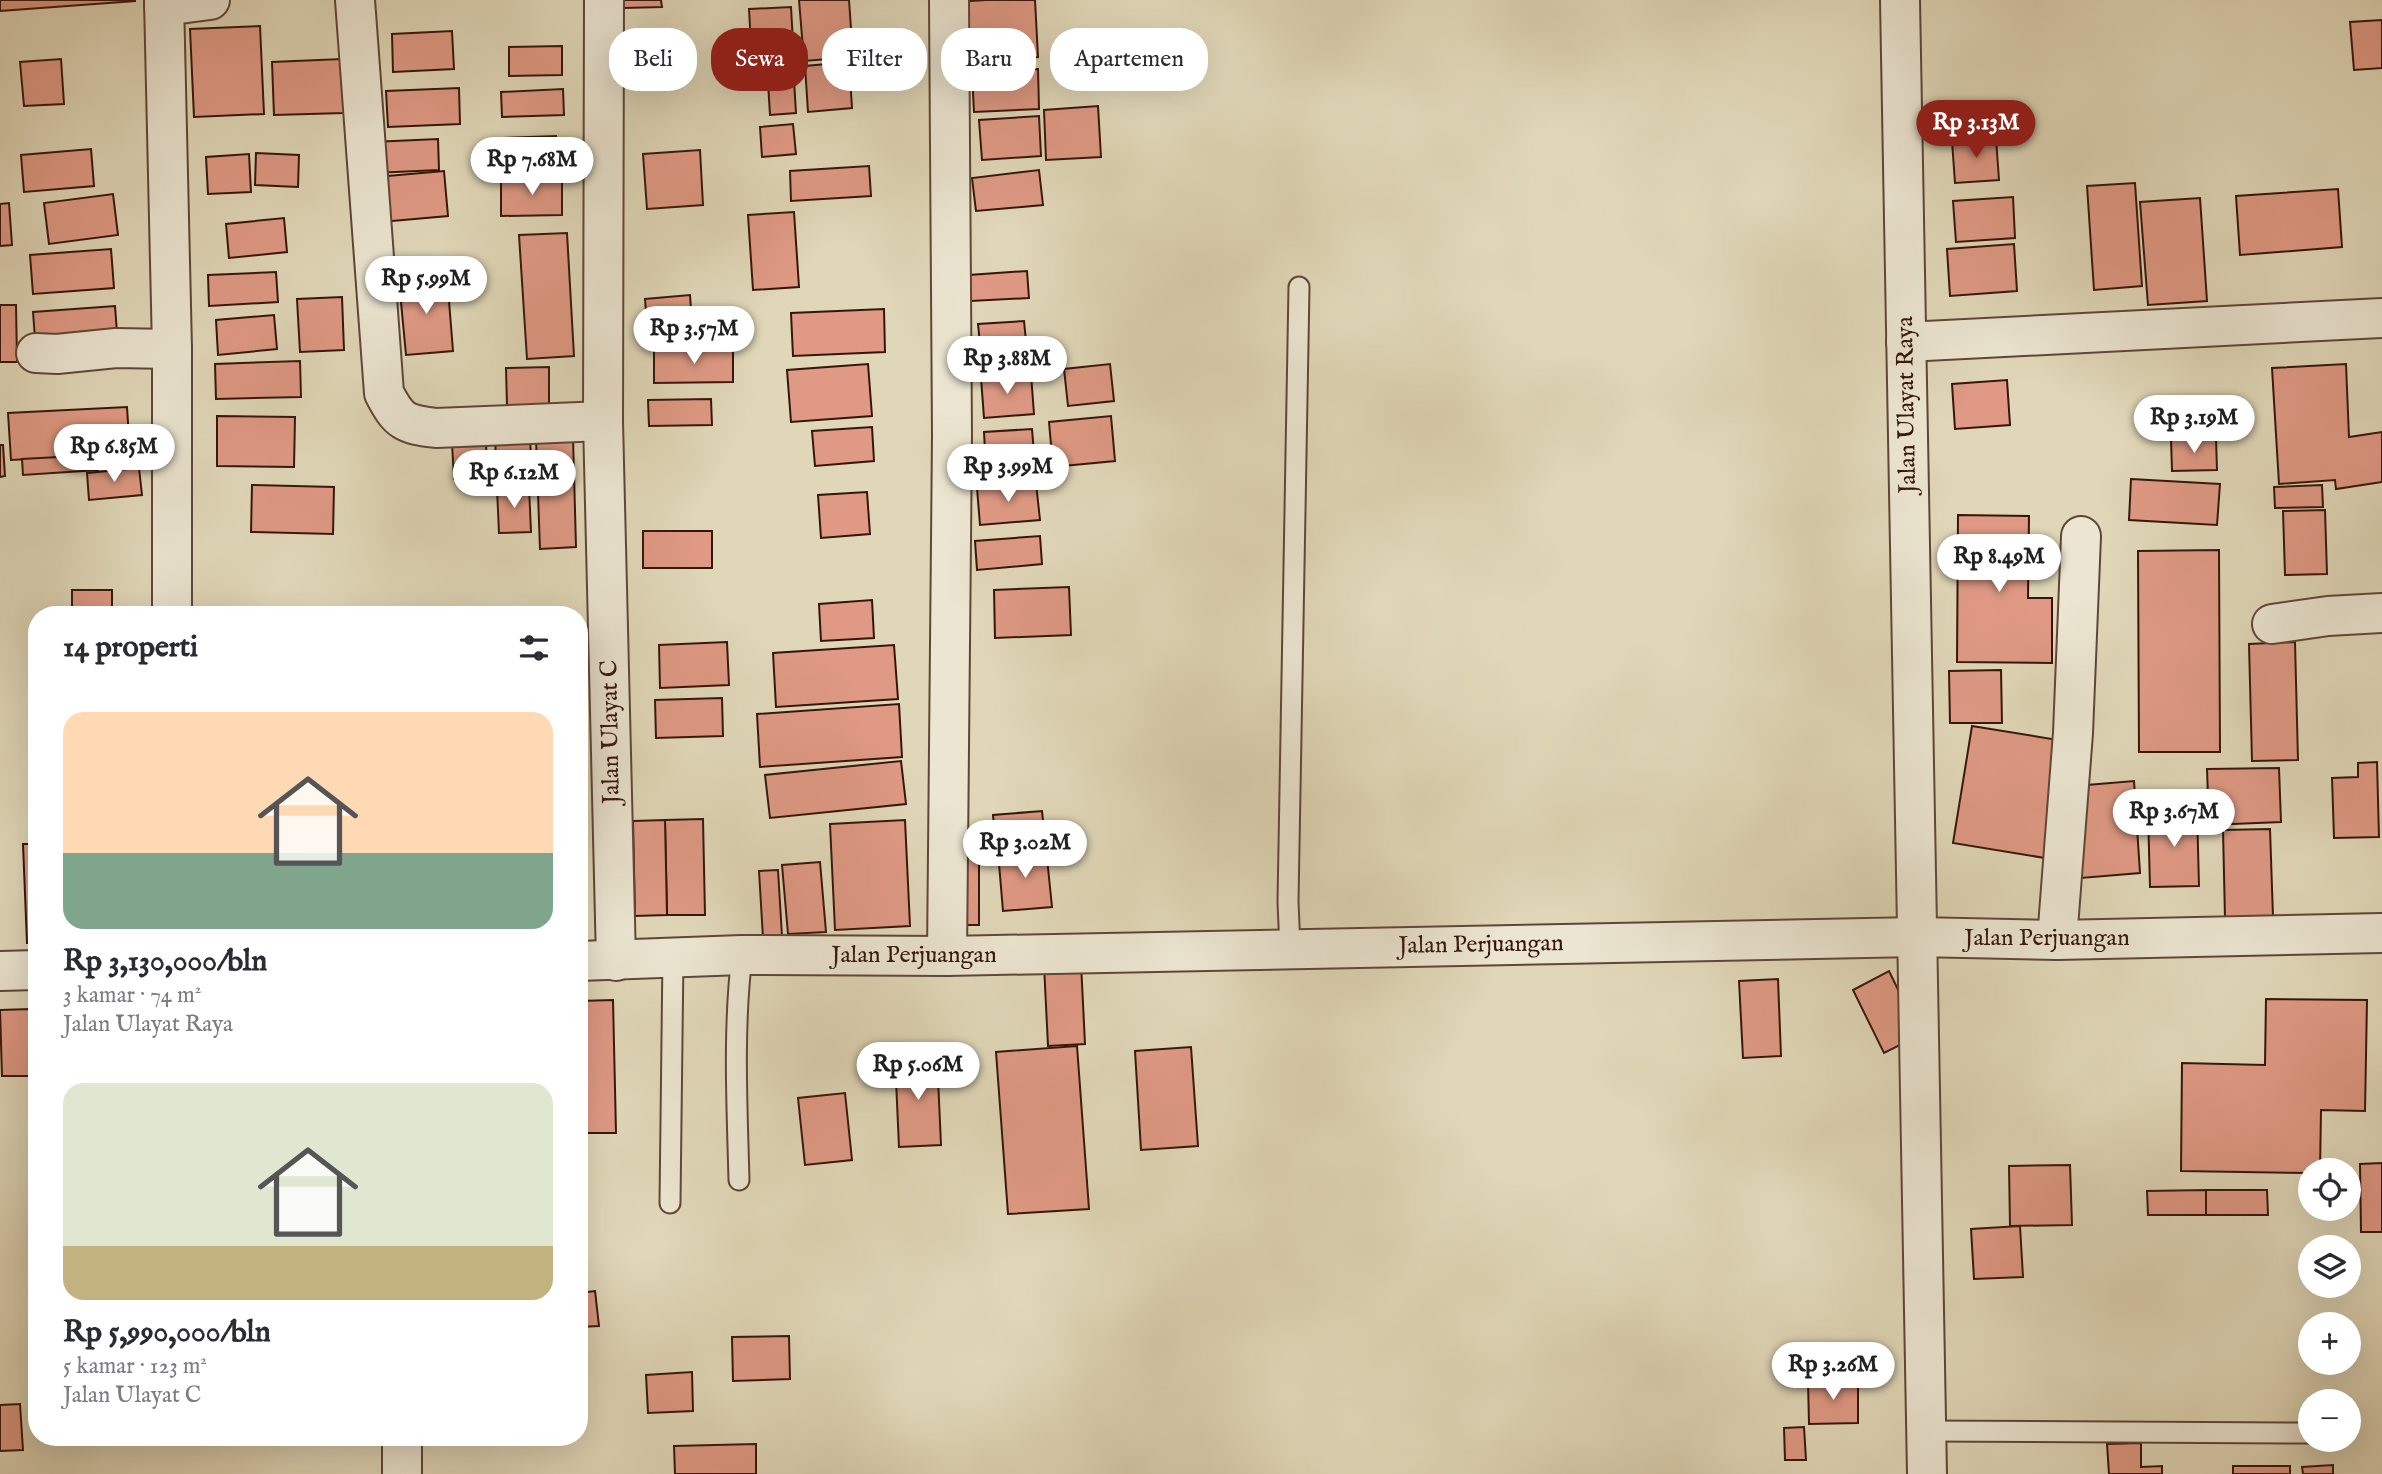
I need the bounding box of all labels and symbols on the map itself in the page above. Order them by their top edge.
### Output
pin: Rp 3.13M [1904,100,2048,160]
pin: Rp 7.68M [460,138,604,197]
pin: Rp 5.99M [354,256,498,316]
pin: Rp 3.57M [622,306,766,366]
street label: Jalan Ulayat Raya [1890,315,1924,497]
pin: Rp 3.88M [935,336,1079,396]
pin: Rp 3.19M [2122,396,2266,455]
pin: Rp 6.85M [42,424,186,484]
pin: Rp 3.99M [936,444,1080,504]
pin: Rp 6.12M [442,450,586,510]
pin: Rp 8.49M [1927,534,2071,594]
street label: Jalan Ulayat C [594,660,628,807]
pin: Rp 3.67M [2102,790,2246,849]
pin: Rp 3.02M [953,820,1097,880]
street label: Jalan Perjuangan [1961,923,2130,954]
street label: Jalan Perjuangan [1395,928,1564,962]
street label: Jalan Perjuangan [828,940,997,971]
pin: Rp 5.06M [846,1042,990,1102]
pin: Rp 3.26M [1761,1342,1905,1402]

